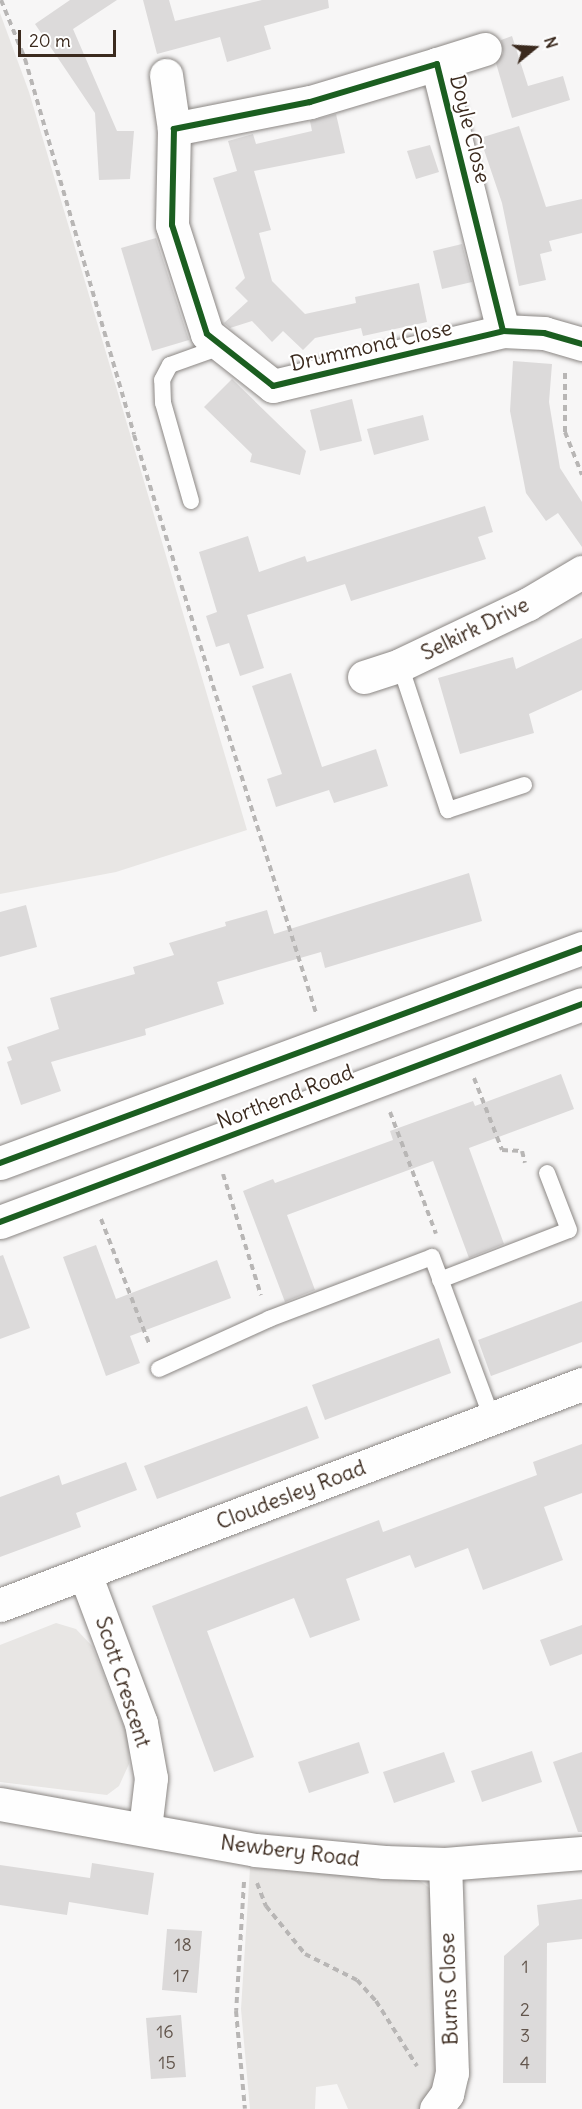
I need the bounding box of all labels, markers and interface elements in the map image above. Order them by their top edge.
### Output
scale bar [21,18,118,56]
north arrow [504,18,564,78]
text: 20 m [29,29,71,52]
text: N [540,34,562,51]
street label: Doyle Close [444,72,496,186]
street label: Drummond Close [288,315,454,377]
street label: Selkirk Drive [417,592,533,666]
street label: Northend Road [213,1059,357,1135]
street label: Cloudesley Road [213,1455,369,1535]
street label: Scott Crescent [90,1613,156,1751]
street label: Newbery Road [219,1830,361,1872]
street label: Burns Close [434,1932,464,2046]
house number: 18 [174,1934,192,1956]
house number: 1 [521,1956,529,1978]
house number: 17 [173,1965,189,1987]
house number: 2 [520,1999,530,2021]
house number: 16 [156,2021,174,2043]
house number: 3 [520,2025,530,2047]
house number: 15 [158,2052,176,2074]
house number: 4 [520,2052,530,2074]

